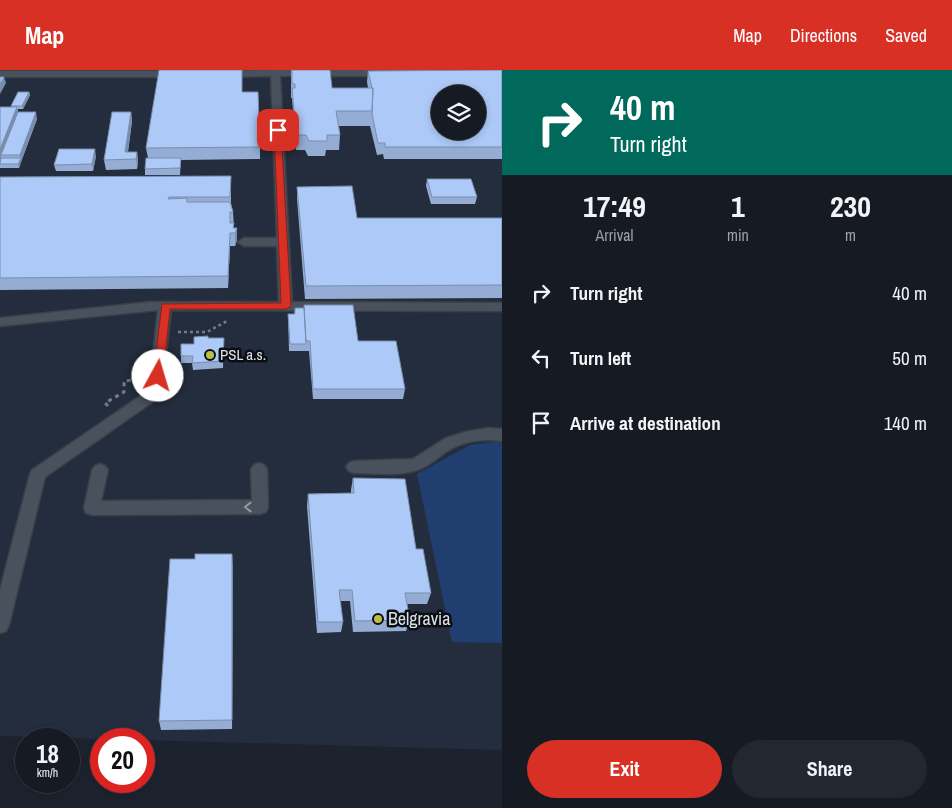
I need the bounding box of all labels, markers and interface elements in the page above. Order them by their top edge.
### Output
text: Map [25,19,64,51]
text: Map [733,23,762,48]
text: Directions [790,23,857,48]
text: Saved [885,23,927,48]
text: 40 m [610,84,675,131]
map controls [431,85,486,140]
button: layers [431,85,486,140]
icon: right [527,90,592,155]
pin [257,109,299,151]
icon: arrive [264,116,292,144]
text: Turn right [610,129,687,159]
text: 17:49 [583,186,646,226]
text: 1 [731,186,745,226]
text: 230 [830,186,871,226]
text: Arrival [596,224,633,246]
text: min [727,224,749,246]
text: m [845,224,856,246]
icon: right [527,279,555,307]
text: Turn right [570,280,642,306]
text: 40 m [892,280,927,306]
place label: PSL a.s. [220,344,266,365]
icon: left [527,344,555,372]
text: Turn left [570,345,631,371]
text: 50 m [892,345,927,371]
position arrow [131,349,183,401]
marker: PSL a.s. [204,349,216,361]
icon: arrive [527,409,555,437]
text: Arrive at destination [570,410,721,436]
text: 140 m [884,410,927,436]
one-way arrow [244,502,252,512]
place label: Belgravia [388,606,450,631]
marker: Belgravia [372,613,384,625]
speed limit sign: 20 [90,728,155,793]
text: 18 [36,737,59,771]
button: Exit [527,740,722,798]
button: Share [732,740,927,798]
text: km/h [37,765,58,781]

